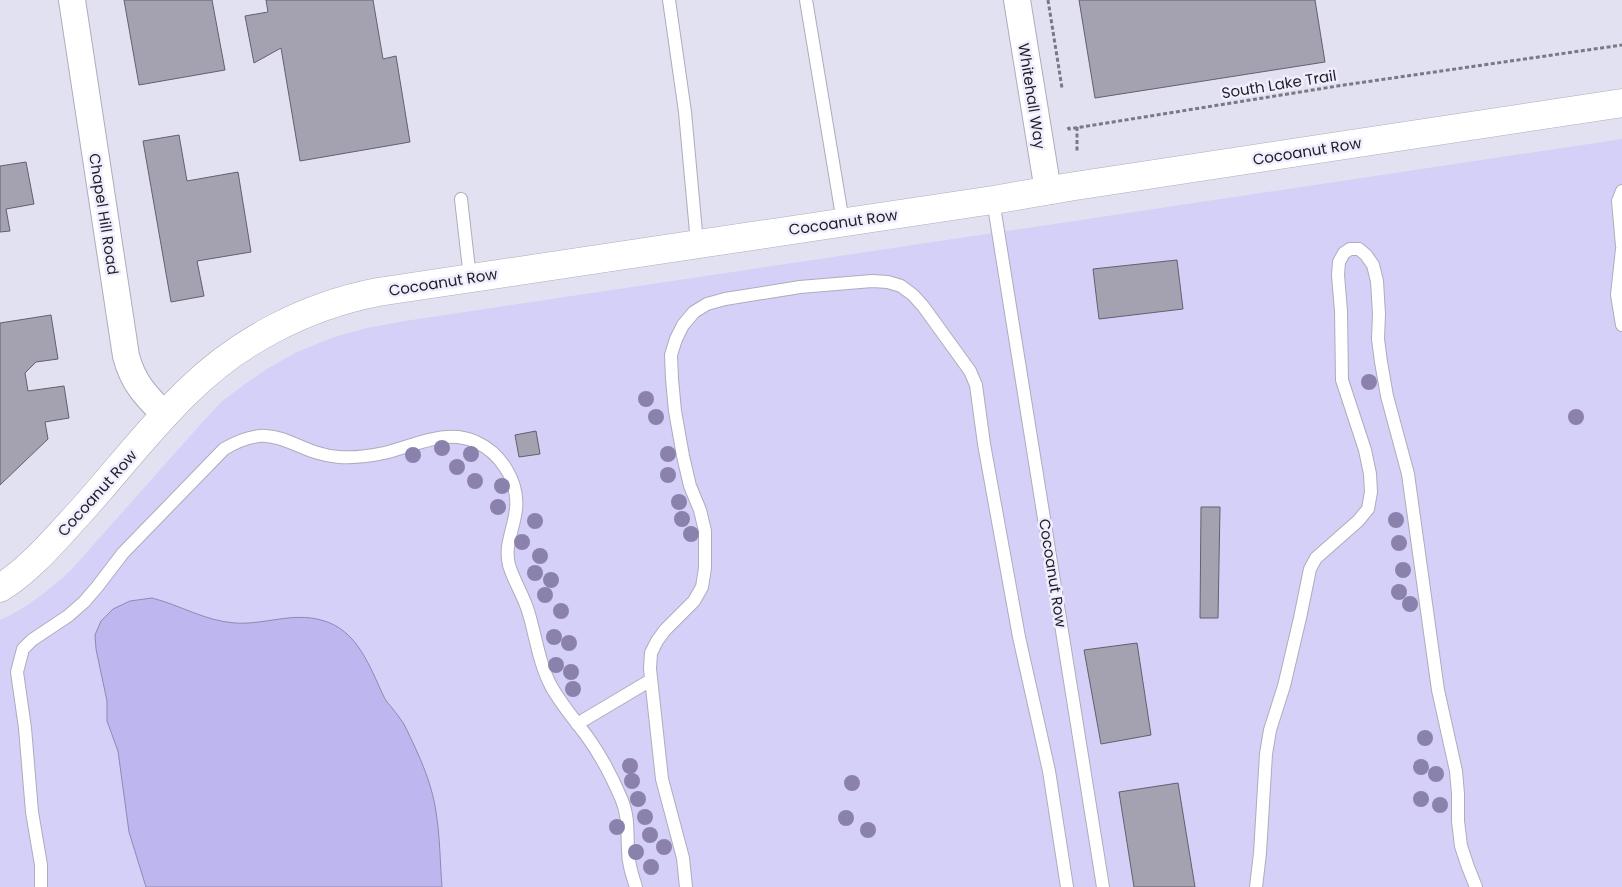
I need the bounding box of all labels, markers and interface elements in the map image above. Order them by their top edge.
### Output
street label: Whitehall Way [1013,41,1051,151]
street label: South Lake Trail [1220,65,1338,103]
street label: Cocoanut Row [1251,132,1364,170]
street label: Chapel Hill Road [84,152,124,276]
street label: Cocoanut Row [787,204,899,240]
street label: Cocoanut Row [387,263,500,301]
street label: Cocoanut Row [52,445,142,541]
street label: Cocoanut Row [1034,517,1072,630]

